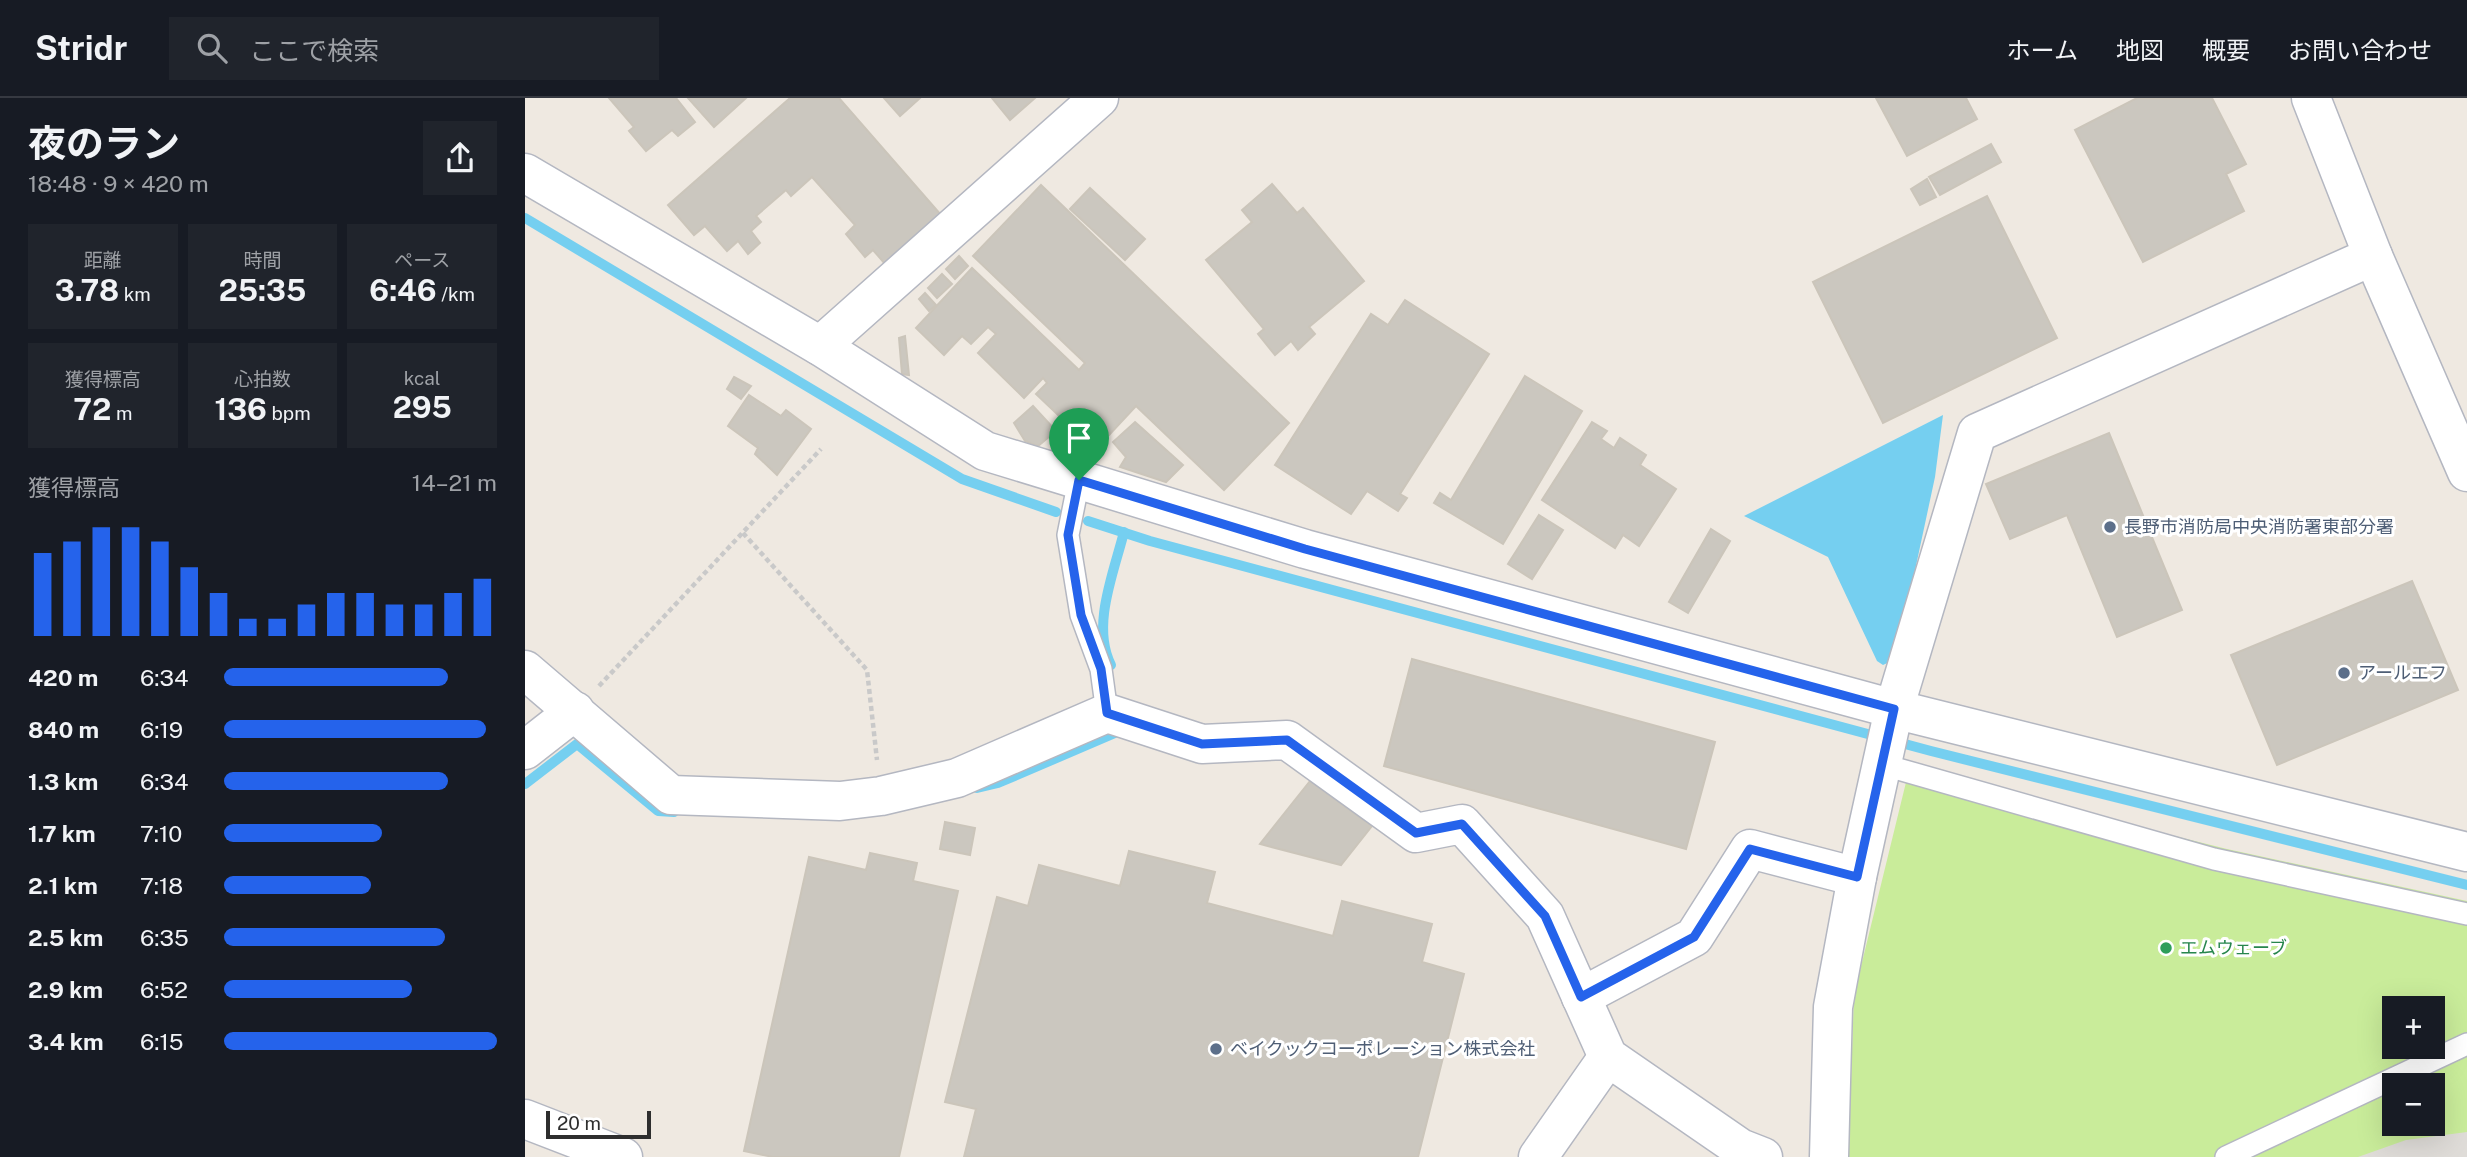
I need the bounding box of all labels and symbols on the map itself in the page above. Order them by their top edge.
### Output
pin [1049,408,1109,480]
place label: 長野市消防局中央消防署東部分署 [2124,516,2394,537]
marker: 長野市消防局中央消防署東部分署 [2102,519,2118,535]
place label: アールエフ [2358,662,2447,683]
marker: アールエフ [2336,665,2352,681]
place label: エムウェーブ [2180,937,2287,958]
marker: エムウェーブ [2158,940,2174,956]
place label: ベイクックコーポレーション株式会社 [1230,1038,1535,1059]
marker: ベイクックコーポレーション株式会社 [1208,1041,1224,1057]
scale bar [546,1108,651,1140]

